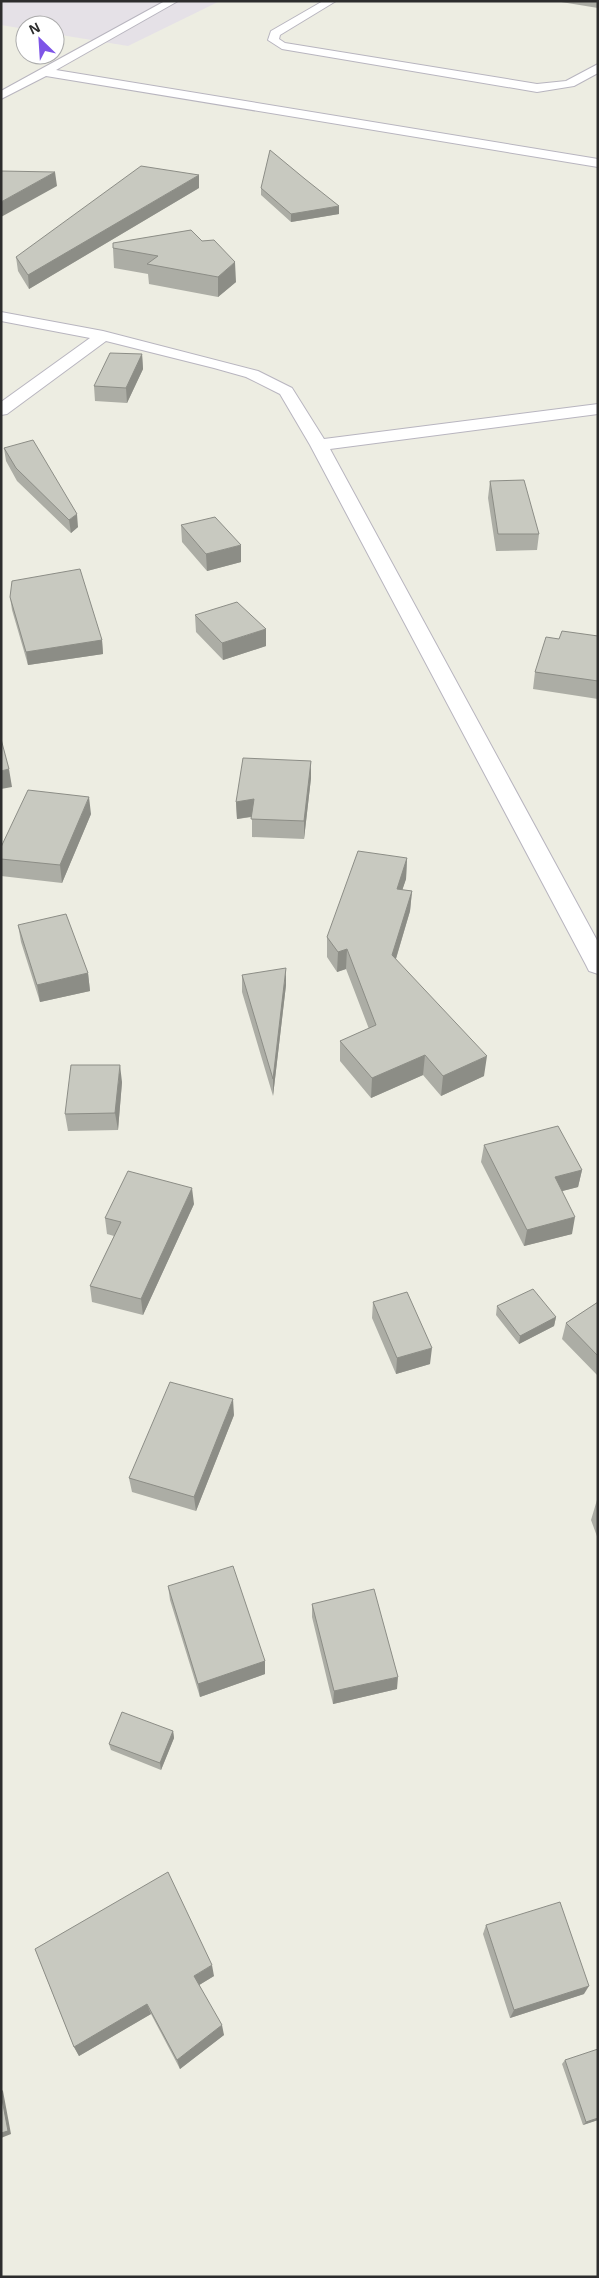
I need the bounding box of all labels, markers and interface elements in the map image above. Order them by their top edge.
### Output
north arrow [15,15,65,65]
text: N [27,19,42,38]

